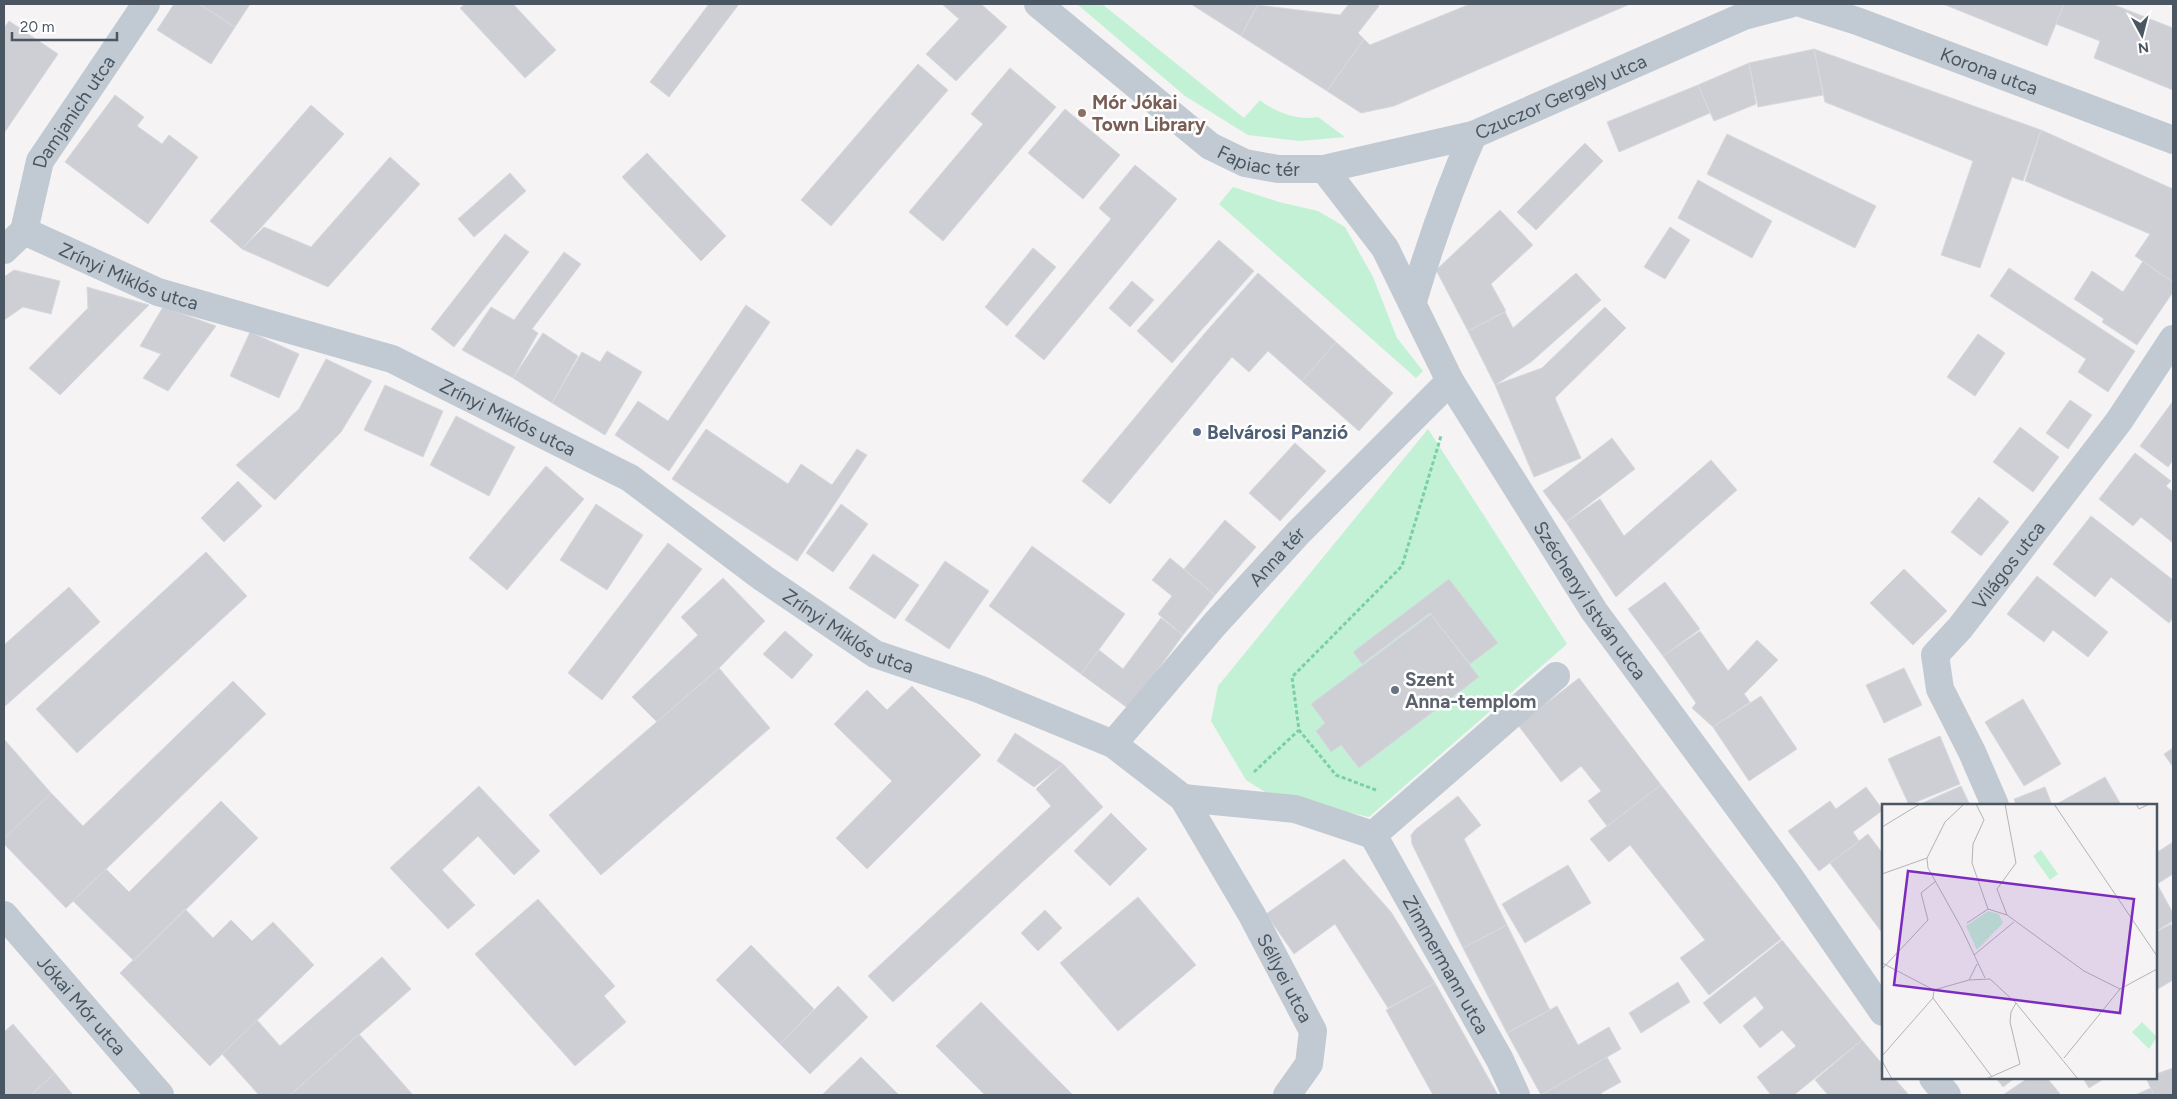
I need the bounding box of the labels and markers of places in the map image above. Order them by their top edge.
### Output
place label: Mór Jókai Town Library [1092,91,1206,136]
marker: Mór Jókai Town Library [1076,107,1088,119]
place label: Belvárosi Panzió [1207,421,1348,444]
marker: Belvárosi Panzió [1191,426,1203,438]
place label: Szent Anna-templom [1405,668,1536,713]
marker: Szent Anna-templom [1389,684,1401,696]

